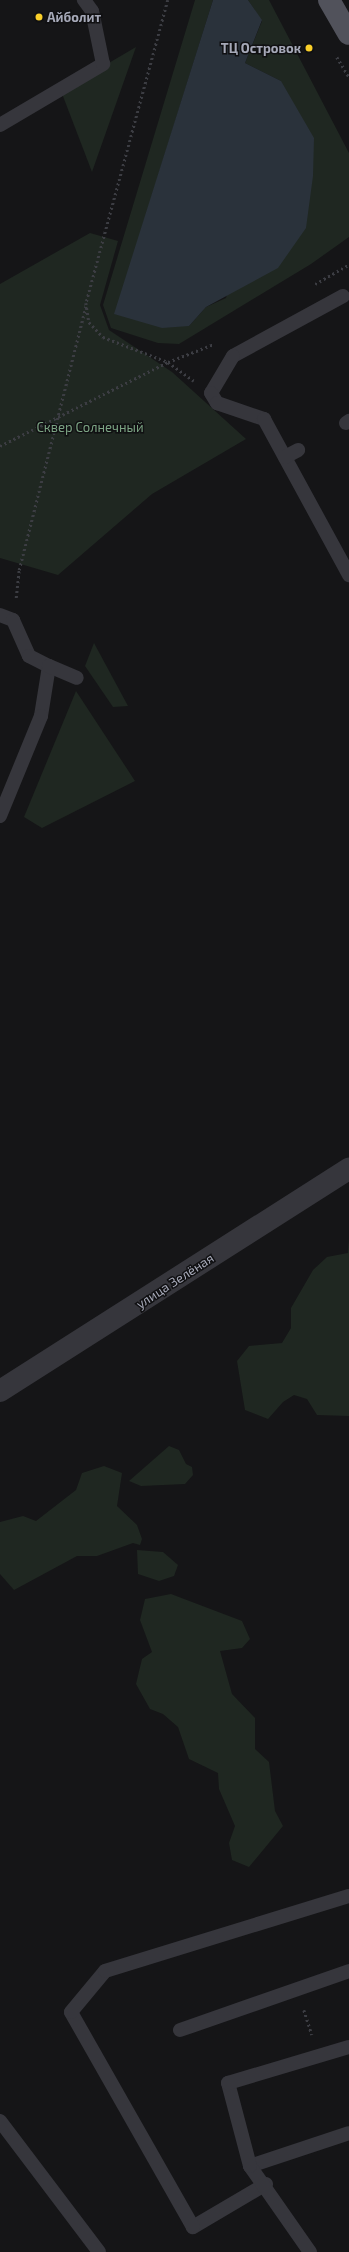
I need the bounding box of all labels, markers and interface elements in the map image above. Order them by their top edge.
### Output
place label: Айболит [47,9,101,25]
marker: Айболит [34,12,44,22]
place label: ТЦ Островок [221,40,301,56]
marker: ТЦ Островок [304,43,314,53]
park label: Сквер Солнечный [36,419,144,435]
street label: улица Зелёная [133,1250,217,1312]

